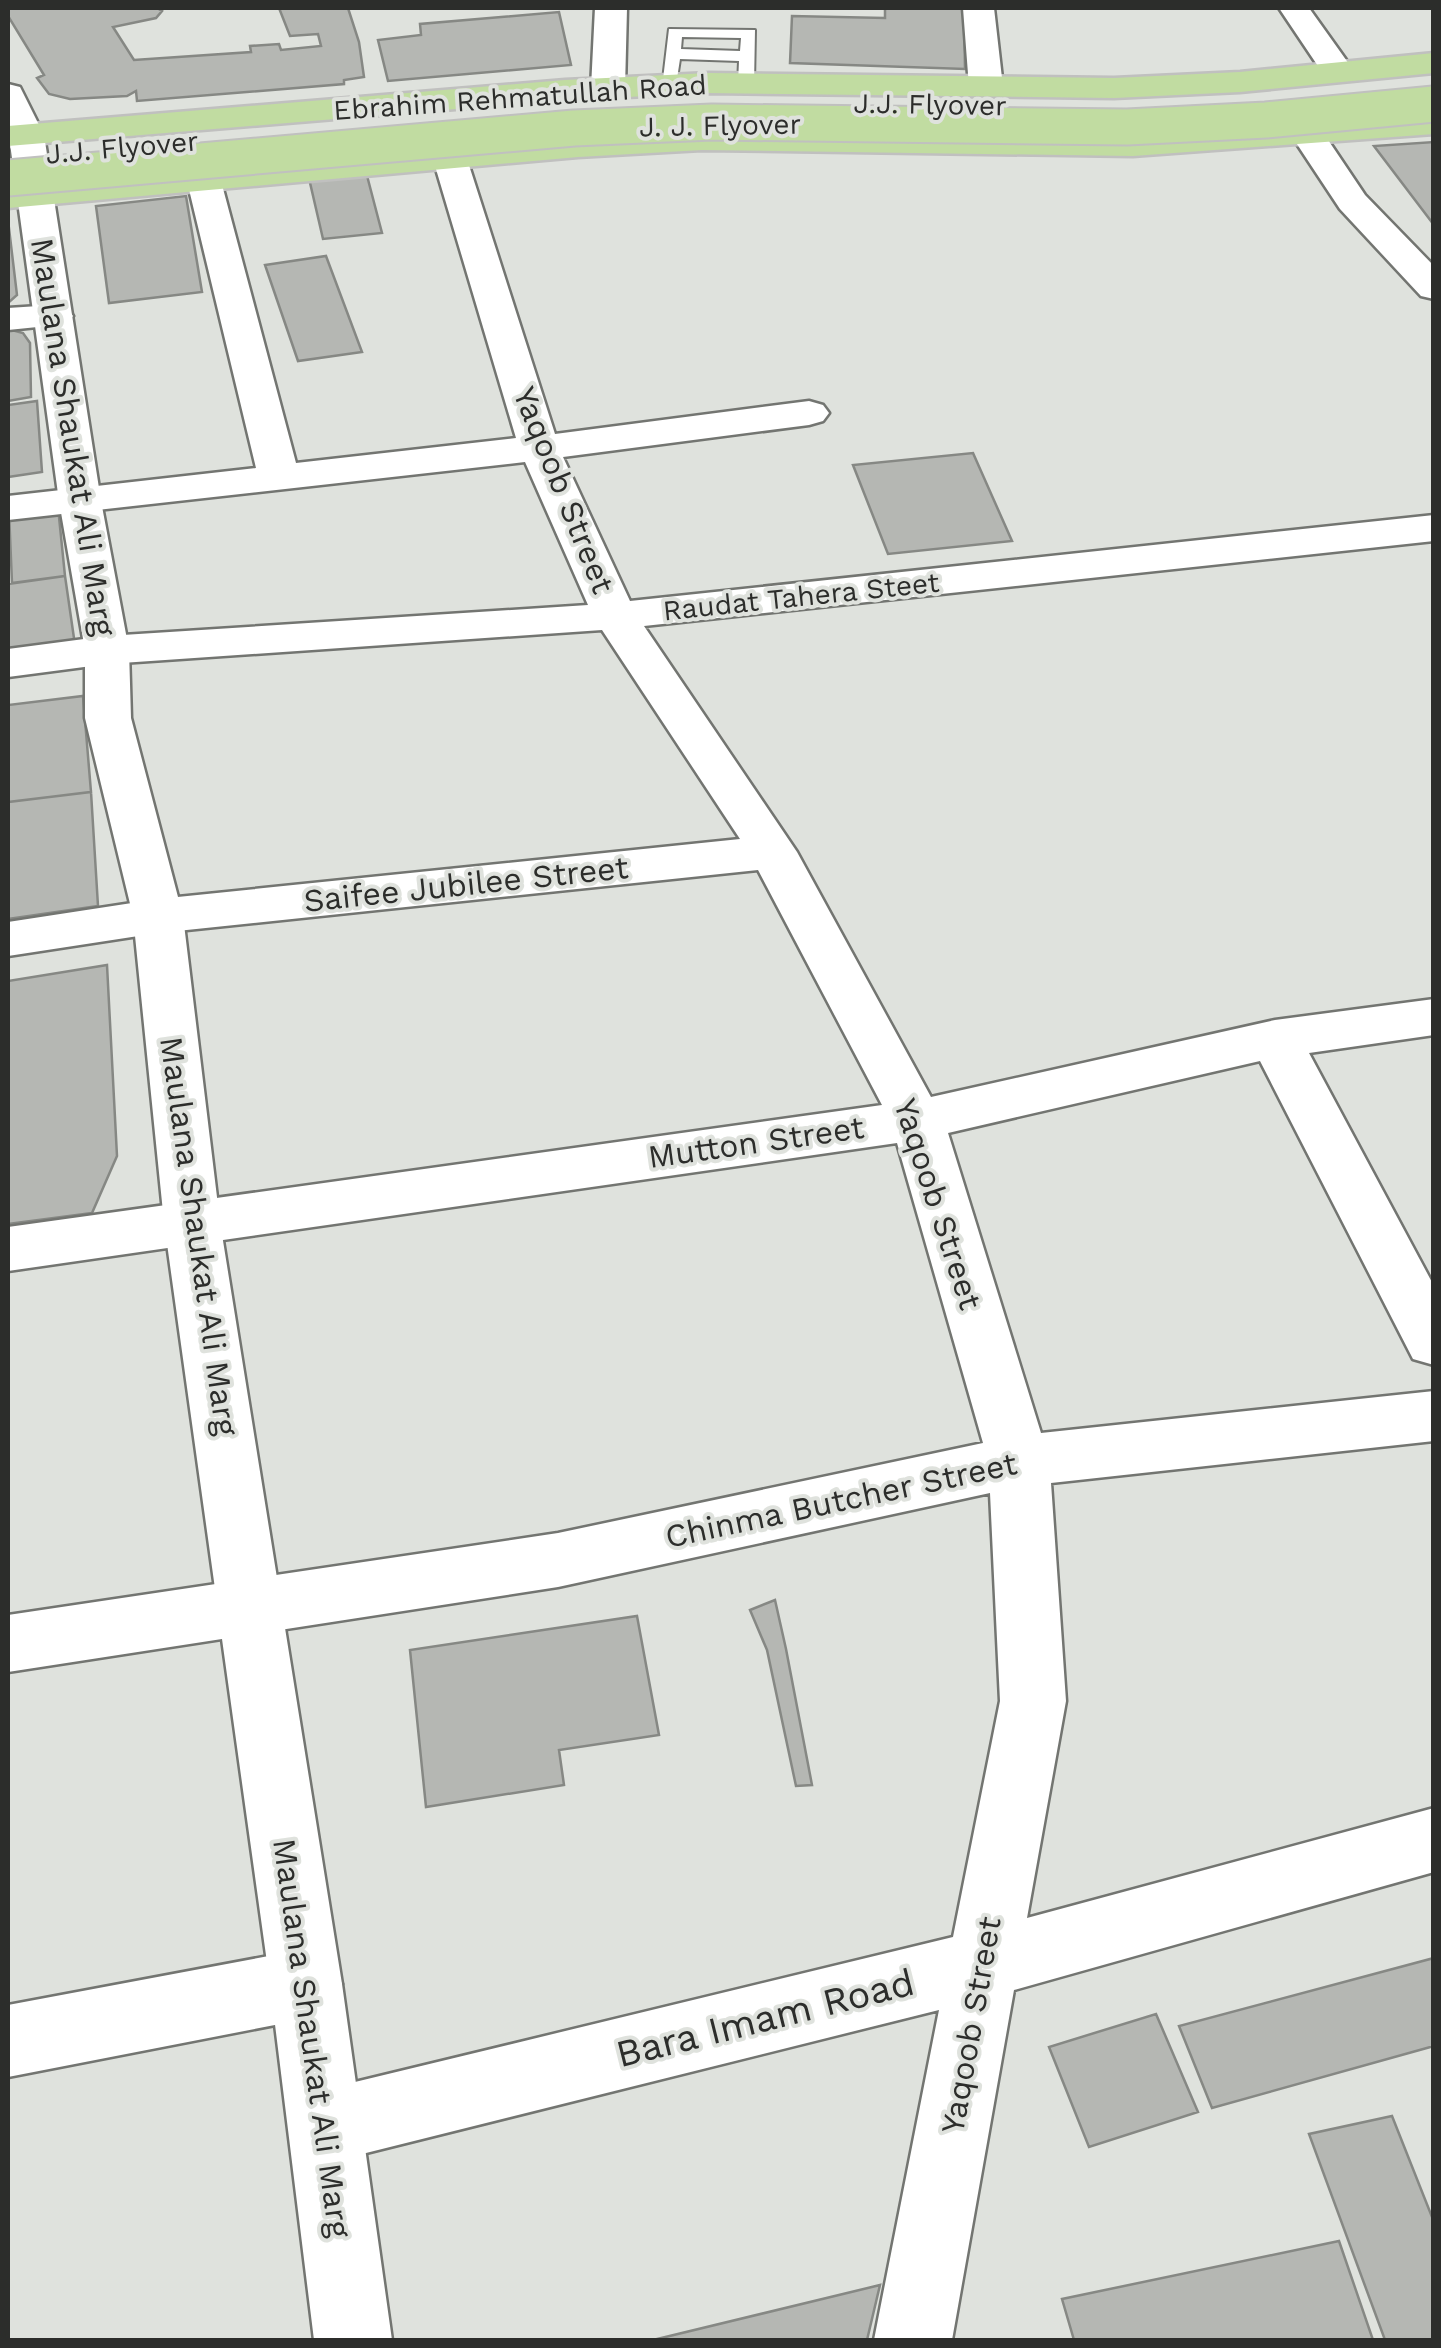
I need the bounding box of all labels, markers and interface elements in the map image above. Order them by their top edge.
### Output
street label: Ebrahim Rehmatullah Road [332,68,708,127]
street label: J.J. Flyover [853,87,1007,122]
street label: J. J. Flyover [639,108,801,143]
street label: J.J. Flyover [44,124,200,171]
street label: Maulana Shaukat Ali Marg [23,235,123,640]
street label: Yaqoob Street [505,381,623,599]
street label: Raudat Tahera Steet [661,566,941,627]
street label: Saifee Jubilee Street [302,848,630,920]
street label: Maulana Shaukat Ali Marg [152,1034,246,1439]
street label: Yaqoob Street [886,1094,990,1314]
street label: Mutton Street [646,1108,866,1176]
street label: Chinma Butcher Street [662,1444,1020,1556]
street label: Maulana Shaukat Ali Marg [265,1836,359,2241]
street label: Yaqoob Street [933,1914,1009,2136]
street label: Bara Imam Road [611,1960,919,2076]

